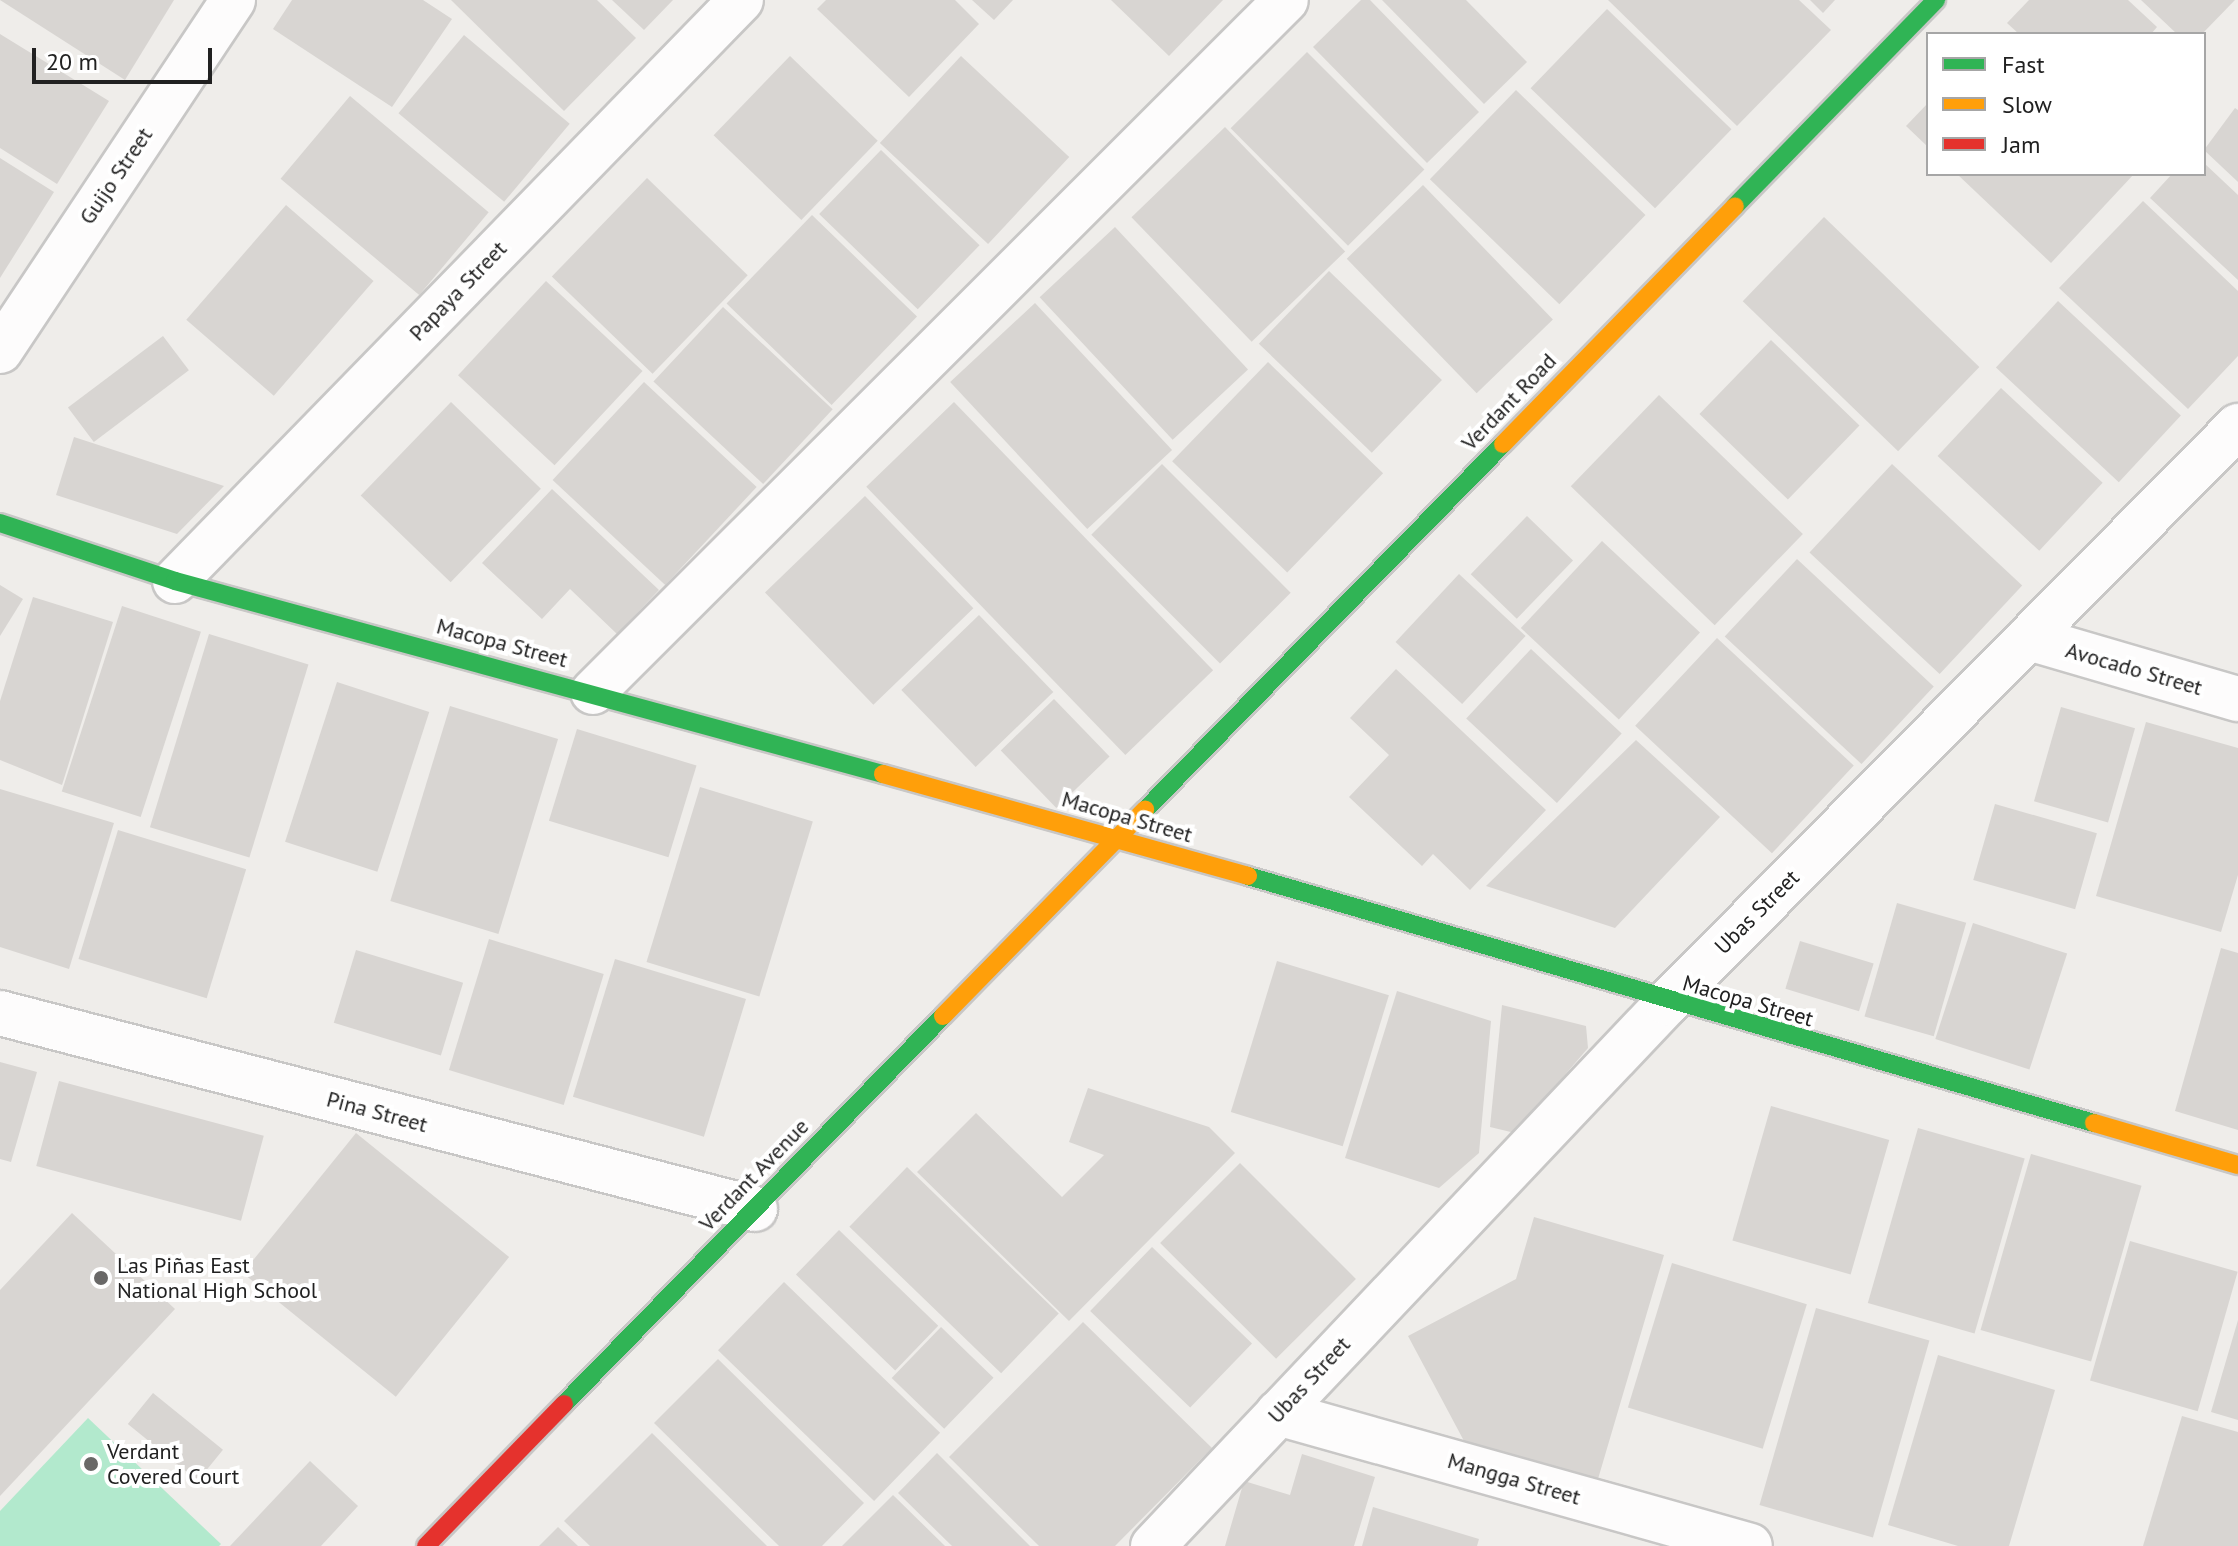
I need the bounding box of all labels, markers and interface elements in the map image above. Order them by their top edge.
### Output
scale bar [36,32,216,82]
legend [1926,32,2206,176]
text: 20 m [46,46,98,77]
text: Fast [2002,49,2045,80]
text: Slow [2002,89,2052,120]
street label: Guijo Street [74,123,158,229]
text: Jam [2002,129,2040,160]
street label: Papaya Street [404,236,512,346]
street label: Verdant Road [1456,348,1562,456]
street label: Macopa Street [434,613,570,673]
street label: Avocado Street [2063,637,2205,701]
street label: Macopa Street [1059,786,1195,848]
street label: Ubas Street [1709,864,1805,960]
street label: Macopa Street [1680,970,1816,1032]
street label: Pina Street [324,1086,430,1138]
street label: Verdant Avenue [694,1113,814,1237]
place label: Las Piñas East National High School [117,1252,317,1304]
marker: Las Piñas East National High School [92,1269,110,1287]
street label: Ubas Street [1262,1331,1356,1429]
place label: Verdant Covered Court [107,1438,239,1490]
street label: Mangga Street [1445,1447,1583,1511]
marker: Verdant Covered Court [82,1455,100,1473]

